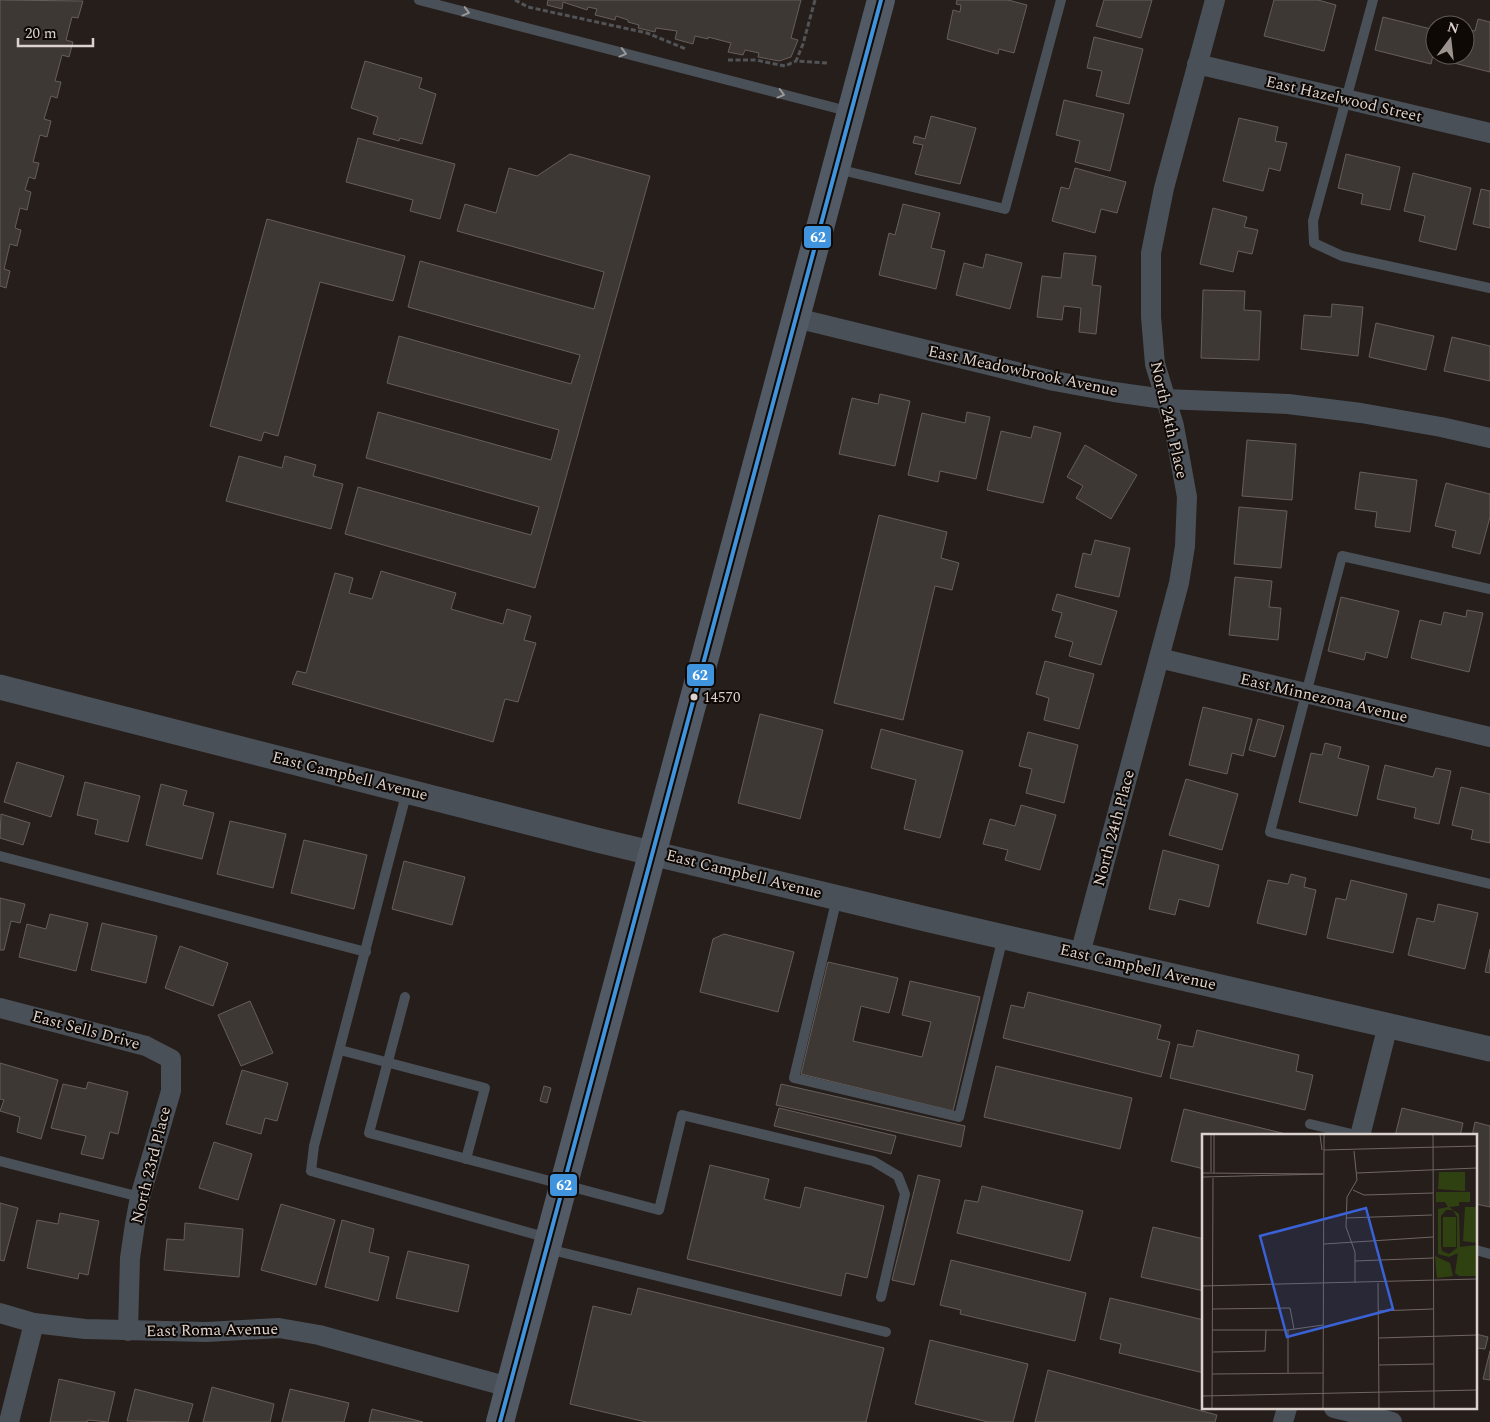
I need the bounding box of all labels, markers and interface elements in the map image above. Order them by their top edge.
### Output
one-way arrow [462,6,471,17]
scale bar [18,15,92,47]
north arrow [1425,15,1475,65]
text: N [1445,16,1461,40]
text: 20 m [25,22,57,45]
one-way arrow [619,47,628,58]
street label: East Hazelwood Street [1263,69,1425,129]
one-way arrow [776,88,785,99]
line badge: 62 [803,225,832,249]
text: 62 [810,227,826,248]
street label: East Meadowbrook Avenue [926,339,1120,403]
street label: North 24th Place [1144,359,1194,481]
line badge: 62 [686,663,715,687]
text: 62 [692,665,708,686]
street label: East Minnezona Avenue [1238,667,1410,729]
place label: 14570 [703,686,741,709]
marker: 14570 [689,692,699,702]
street label: East Campbell Avenue [270,745,430,807]
street label: North 24th Place [1087,767,1141,889]
street label: East Campbell Avenue [664,843,824,905]
street label: East Campbell Avenue [1057,937,1219,997]
street label: East Sells Drive [29,1004,143,1056]
street label: North 23rd Place [125,1104,177,1226]
inset map [1202,1134,1478,1410]
line badge: 62 [549,1173,578,1197]
text: 62 [556,1175,572,1196]
street label: East Roma Avenue [146,1317,278,1343]

